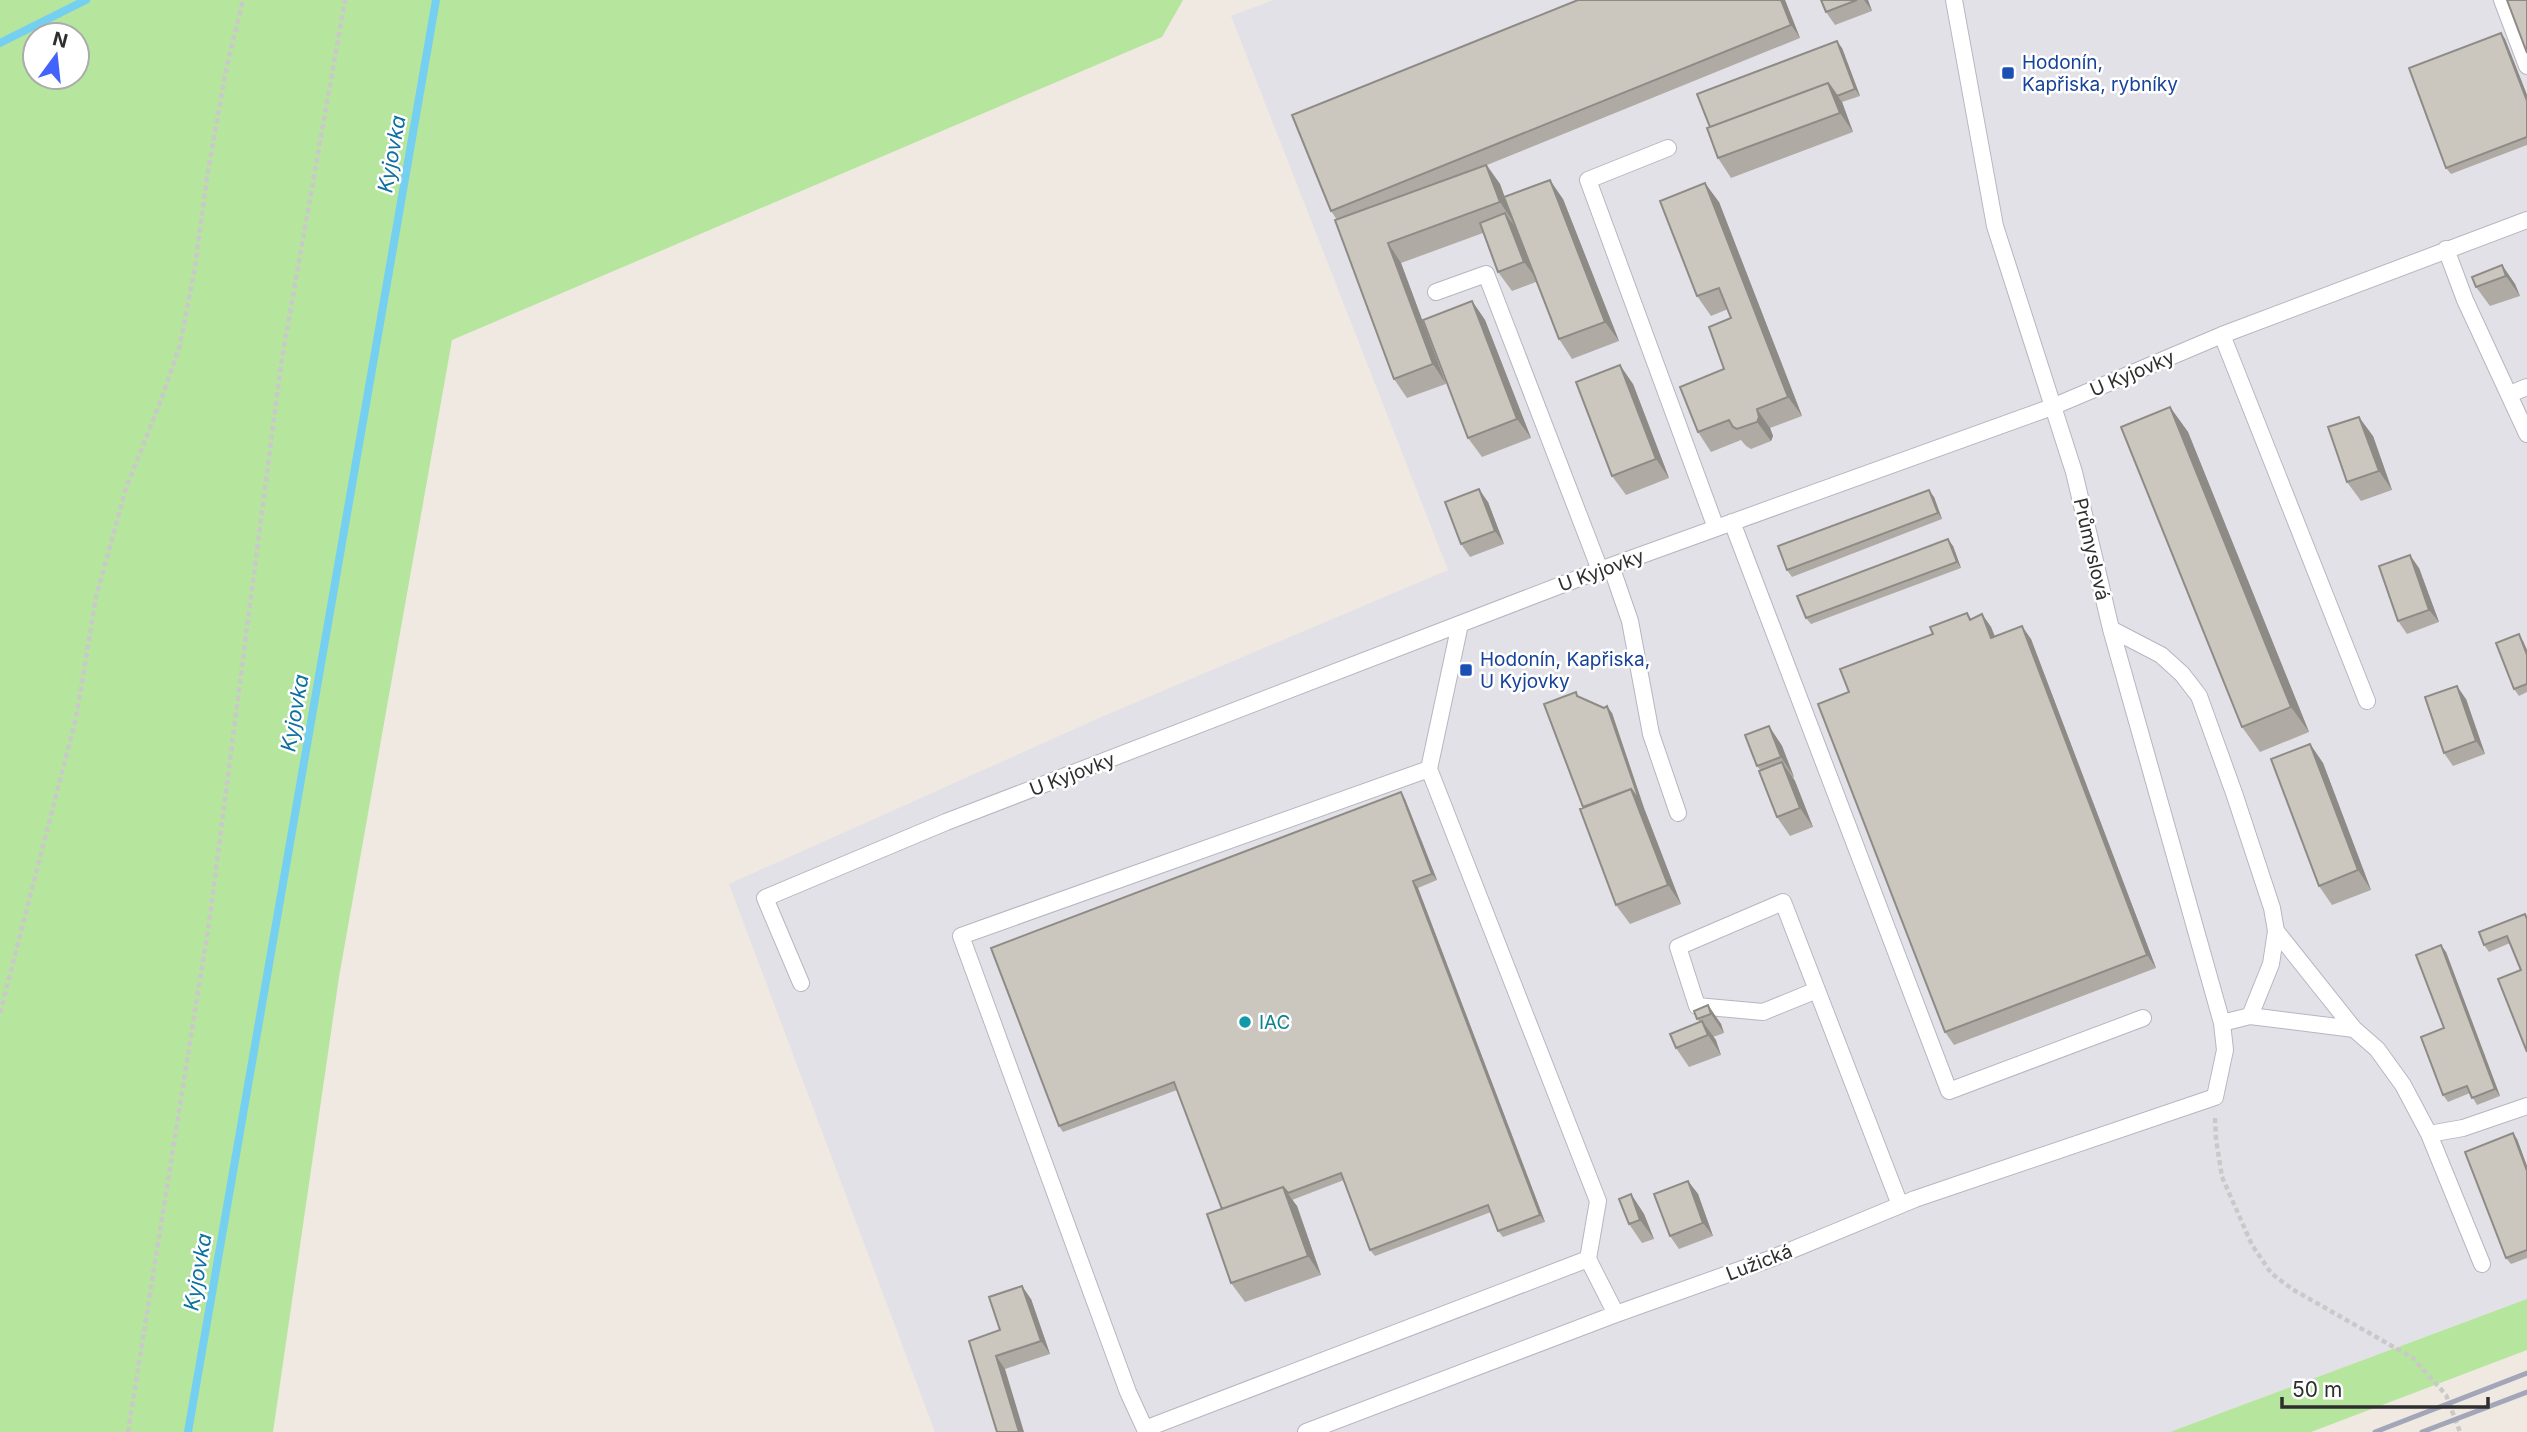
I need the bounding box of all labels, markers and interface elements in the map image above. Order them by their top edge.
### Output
north arrow [21,21,91,91]
text: N [50,27,70,53]
place label: Hodonín, Kapřiska, rybníky [2022,51,2178,96]
marker: Hodonín, Kapřiska, rybníky [2000,65,2016,81]
water label: Kyjovka [372,113,411,195]
street label: U Kyjovky [2086,345,2178,402]
street label: Průmyslová [2069,496,2114,603]
street label: U Kyjovky [1555,544,1648,597]
place label: Hodonín, Kapřiska, U Kyjovky [1480,648,1650,693]
marker: Hodonín, Kapřiska, U Kyjovky [1458,662,1474,678]
water label: Kyjovka [275,672,314,754]
street label: U Kyjovky [1026,748,1118,801]
place label: IAC [1259,1011,1290,1034]
marker: IAC [1237,1014,1253,1030]
water label: Kyjovka [178,1231,217,1313]
street label: Lužická [1723,1239,1796,1286]
scale bar [2282,1366,2488,1410]
text: 50 m [2292,1377,2342,1402]

